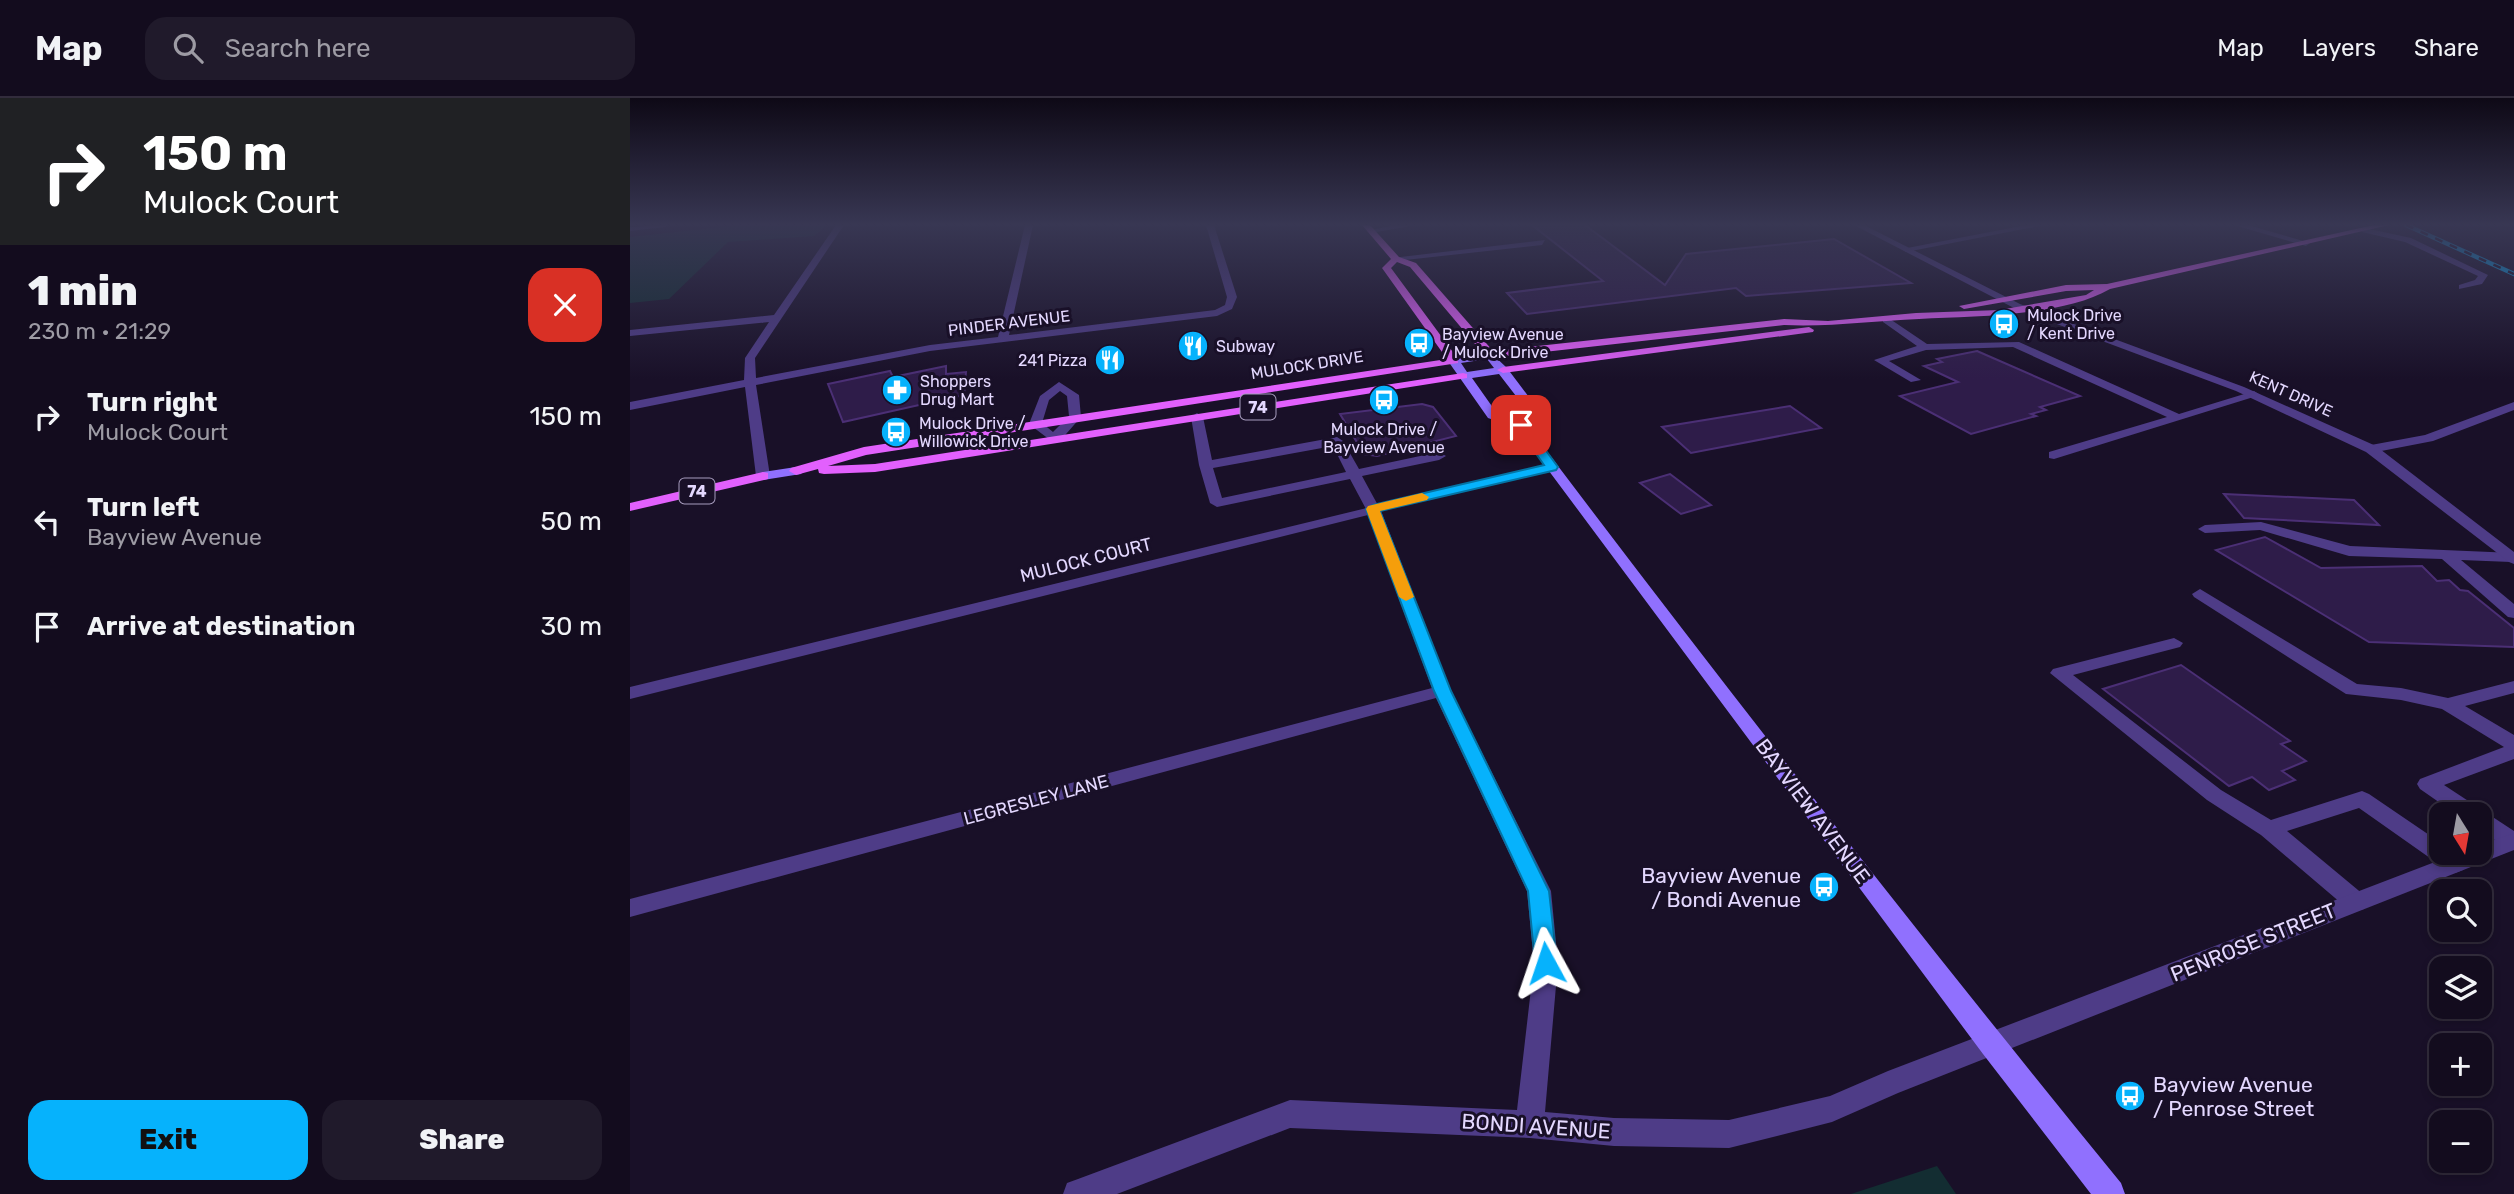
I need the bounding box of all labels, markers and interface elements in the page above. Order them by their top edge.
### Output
search box [145,17,635,80]
text: Map [35,29,103,68]
icon: search [169,29,207,67]
text: Search here [225,33,370,64]
text: Map [2217,34,2264,62]
text: Layers [2302,34,2376,62]
text: Share [2414,34,2479,62]
text: 150 m [143,124,288,182]
icon: right [28,126,119,217]
text: Mulock Court [143,183,339,221]
text: 1 min [28,266,138,316]
button: close [528,268,602,342]
street label: PINDER AVENUE [947,306,1071,340]
place label: Mulock Drive / Kent Drive [2027,306,2122,343]
bus stop icon: Mulock Drive / Kent Drive [1987,307,2021,341]
text: 230 m · 21:29 [28,317,171,345]
place label: Bayview Avenue / Mulock Drive [1442,325,1564,362]
bus stop icon: Bayview Avenue / Mulock Drive [1402,326,1436,360]
restaurant icon: Subway [1176,329,1210,363]
place label: Subway [1216,337,1275,356]
restaurant icon: 241 Pizza [1093,343,1127,377]
street label: MULOCK DRIVE [1249,347,1365,383]
place label: 241 Pizza [1018,351,1087,370]
street label: KENT DRIVE [2246,367,2336,421]
place label: Shoppers Drug Mart [920,372,994,409]
pharmacy icon: Shoppers Drug Mart [880,373,914,407]
bus stop icon: Mulock Drive / Bayview Avenue [1367,383,1401,417]
text: Turn right [87,387,217,418]
road number: 74 [1240,394,1276,420]
pin [1491,395,1551,455]
icon: right [28,398,66,436]
text: 150 m [529,401,602,432]
icon: arrive [1502,406,1540,444]
place label: Mulock Drive / Willowick Drive [919,414,1029,451]
bus stop icon: Mulock Drive / Willowick Drive [879,415,913,449]
text: Mulock Court [87,418,228,446]
place label: Mulock Drive / Bayview Avenue [1323,420,1445,457]
road number: 74 [680,478,714,504]
text: Turn left [87,492,199,523]
icon: left [28,503,66,541]
text: 50 m [541,506,602,537]
text: Bayview Avenue [87,523,262,551]
street label: MULOCK COURT [1018,533,1154,587]
icon: arrive [28,608,66,646]
text: Arrive at destination [87,611,355,642]
text: 30 m [540,611,602,642]
street label: BAYVIEW AVENUE [1750,734,1876,888]
street label: LEGRESLEY LANE [961,770,1111,830]
north arrow [2429,802,2492,864]
map controls [2429,802,2492,1173]
place label: Bayview Avenue / Bondi Avenue [1641,863,1801,912]
bus stop icon: Bayview Avenue / Bondi Avenue [1807,870,1841,904]
button: search [2429,879,2492,942]
street label: PENROSE STREET [2167,897,2339,987]
position arrow [1509,926,1583,1000]
button: layers [2429,956,2492,1019]
button: + [2429,1033,2492,1096]
place label: Bayview Avenue / Penrose Street [2153,1072,2314,1121]
bus stop icon: Bayview Avenue / Penrose Street [2113,1079,2147,1113]
button: Exit [28,1100,308,1180]
button: Share [322,1100,602,1180]
street label: BONDI AVENUE [1461,1108,1611,1144]
button: − [2429,1110,2492,1173]

